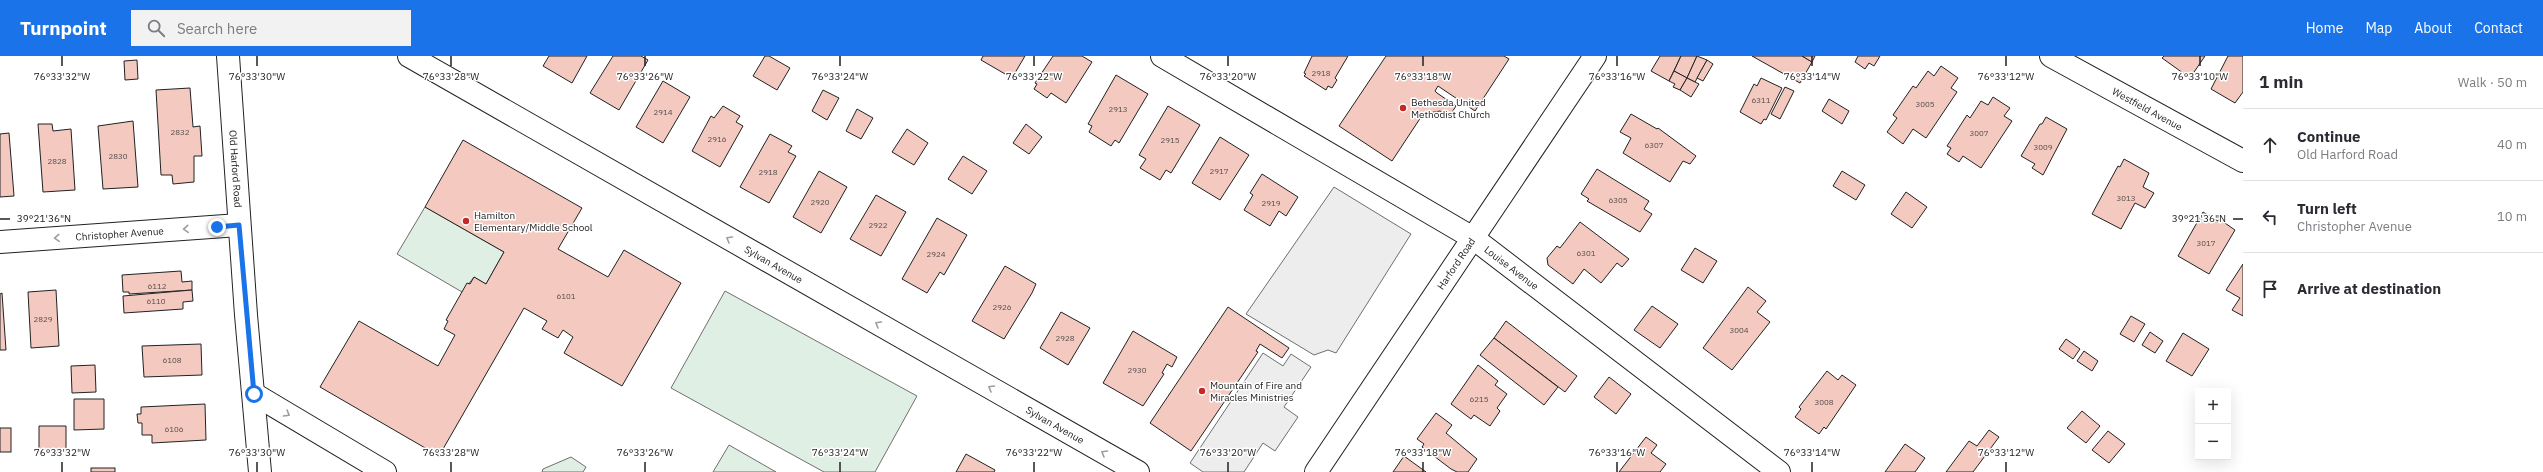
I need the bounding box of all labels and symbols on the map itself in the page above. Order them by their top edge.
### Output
house number: 2918 [1311,68,1331,78]
text: 76°33'32"W [34,70,90,83]
text: 76°33'30"W [229,70,285,83]
text: 76°33'28"W [423,70,479,83]
text: 76°33'26"W [617,70,673,83]
text: 76°33'24"W [812,70,868,83]
text: 76°33'22"W [1006,70,1062,83]
text: 76°33'20"W [1200,70,1256,83]
text: 76°33'18"W [1395,70,1451,83]
text: 76°33'16"W [1589,70,1645,83]
text: 76°33'14"W [1784,70,1840,83]
text: 76°33'12"W [1978,70,2034,83]
text: 76°33'10"W [2172,70,2228,83]
street label: Westfield Avenue [2110,84,2185,133]
house number: 6311 [1751,95,1771,105]
place label: Bethesda United Methodist Church [1411,96,1490,121]
house number: 3005 [1915,99,1935,109]
marker: Bethesda United Methodist Church [1398,103,1408,113]
house number: 2913 [1108,104,1128,114]
house number: 2914 [653,107,673,117]
house number: 2832 [170,127,190,137]
house number: 3007 [1969,128,1989,138]
street label: Old Harford Road [227,129,245,208]
house number: 2916 [707,134,727,144]
house number: 2915 [1160,135,1180,145]
house number: 6307 [1644,140,1664,150]
house number: 3009 [2033,142,2053,152]
house number: 2830 [108,151,128,161]
house number: 2828 [47,156,67,166]
house number: 2917 [1209,166,1229,176]
house number: 2918 [758,167,778,177]
house number: 3013 [2116,193,2136,203]
house number: 6305 [1608,195,1628,205]
house number: 2920 [810,197,830,207]
house number: 2919 [1261,198,1281,208]
place label: Hamilton Elementary/Middle School [474,209,593,234]
text: 39°21'36"N [17,212,71,225]
text: 39°21'36"N [2172,212,2226,225]
marker: Hamilton Elementary/Middle School [461,216,471,226]
route end [208,218,226,236]
house number: 2922 [868,220,888,230]
street label: Christopher Avenue [75,224,165,243]
one-way arrow [183,224,189,233]
one-way arrow [54,234,60,243]
street label: Harford Road [1434,235,1478,292]
one-way arrow [726,236,733,243]
house number: 3017 [2196,238,2216,248]
street label: Sylvan Avenue [742,242,806,286]
street label: Louise Avenue [1482,243,1542,293]
house number: 6301 [1576,248,1596,258]
house number: 2924 [926,249,946,259]
house number: 6112 [147,281,167,291]
house number: 6101 [556,291,576,301]
house number: 6110 [146,296,166,306]
house number: 2926 [992,302,1012,312]
house number: 2829 [33,314,53,324]
one-way arrow [875,321,883,328]
house number: 3004 [1729,325,1749,335]
house number: 2928 [1055,333,1075,343]
house number: 6108 [162,355,182,365]
house number: 2930 [1127,365,1147,375]
place label: Mountain of Fire and Miracles Ministries [1210,379,1302,404]
route start [245,385,263,403]
one-way arrow [988,386,995,393]
marker: Mountain of Fire and Miracles Ministries [1197,386,1207,396]
house number: 6215 [1469,394,1489,404]
house number: 3008 [1814,397,1834,407]
street label: Sylvan Avenue [1024,403,1087,447]
one-way arrow [283,410,290,417]
house number: 6106 [164,424,184,434]
text: 76°33'32"W [34,446,90,459]
text: 76°33'30"W [229,446,285,459]
text: 76°33'28"W [423,446,479,459]
text: 76°33'26"W [617,446,673,459]
text: 76°33'24"W [812,446,868,459]
text: 76°33'22"W [1006,446,1062,459]
text: 76°33'20"W [1200,446,1256,459]
text: 76°33'18"W [1395,446,1451,459]
text: 76°33'16"W [1589,446,1645,459]
text: 76°33'14"W [1784,446,1840,459]
text: 76°33'12"W [1978,446,2034,459]
one-way arrow [1101,450,1108,457]

